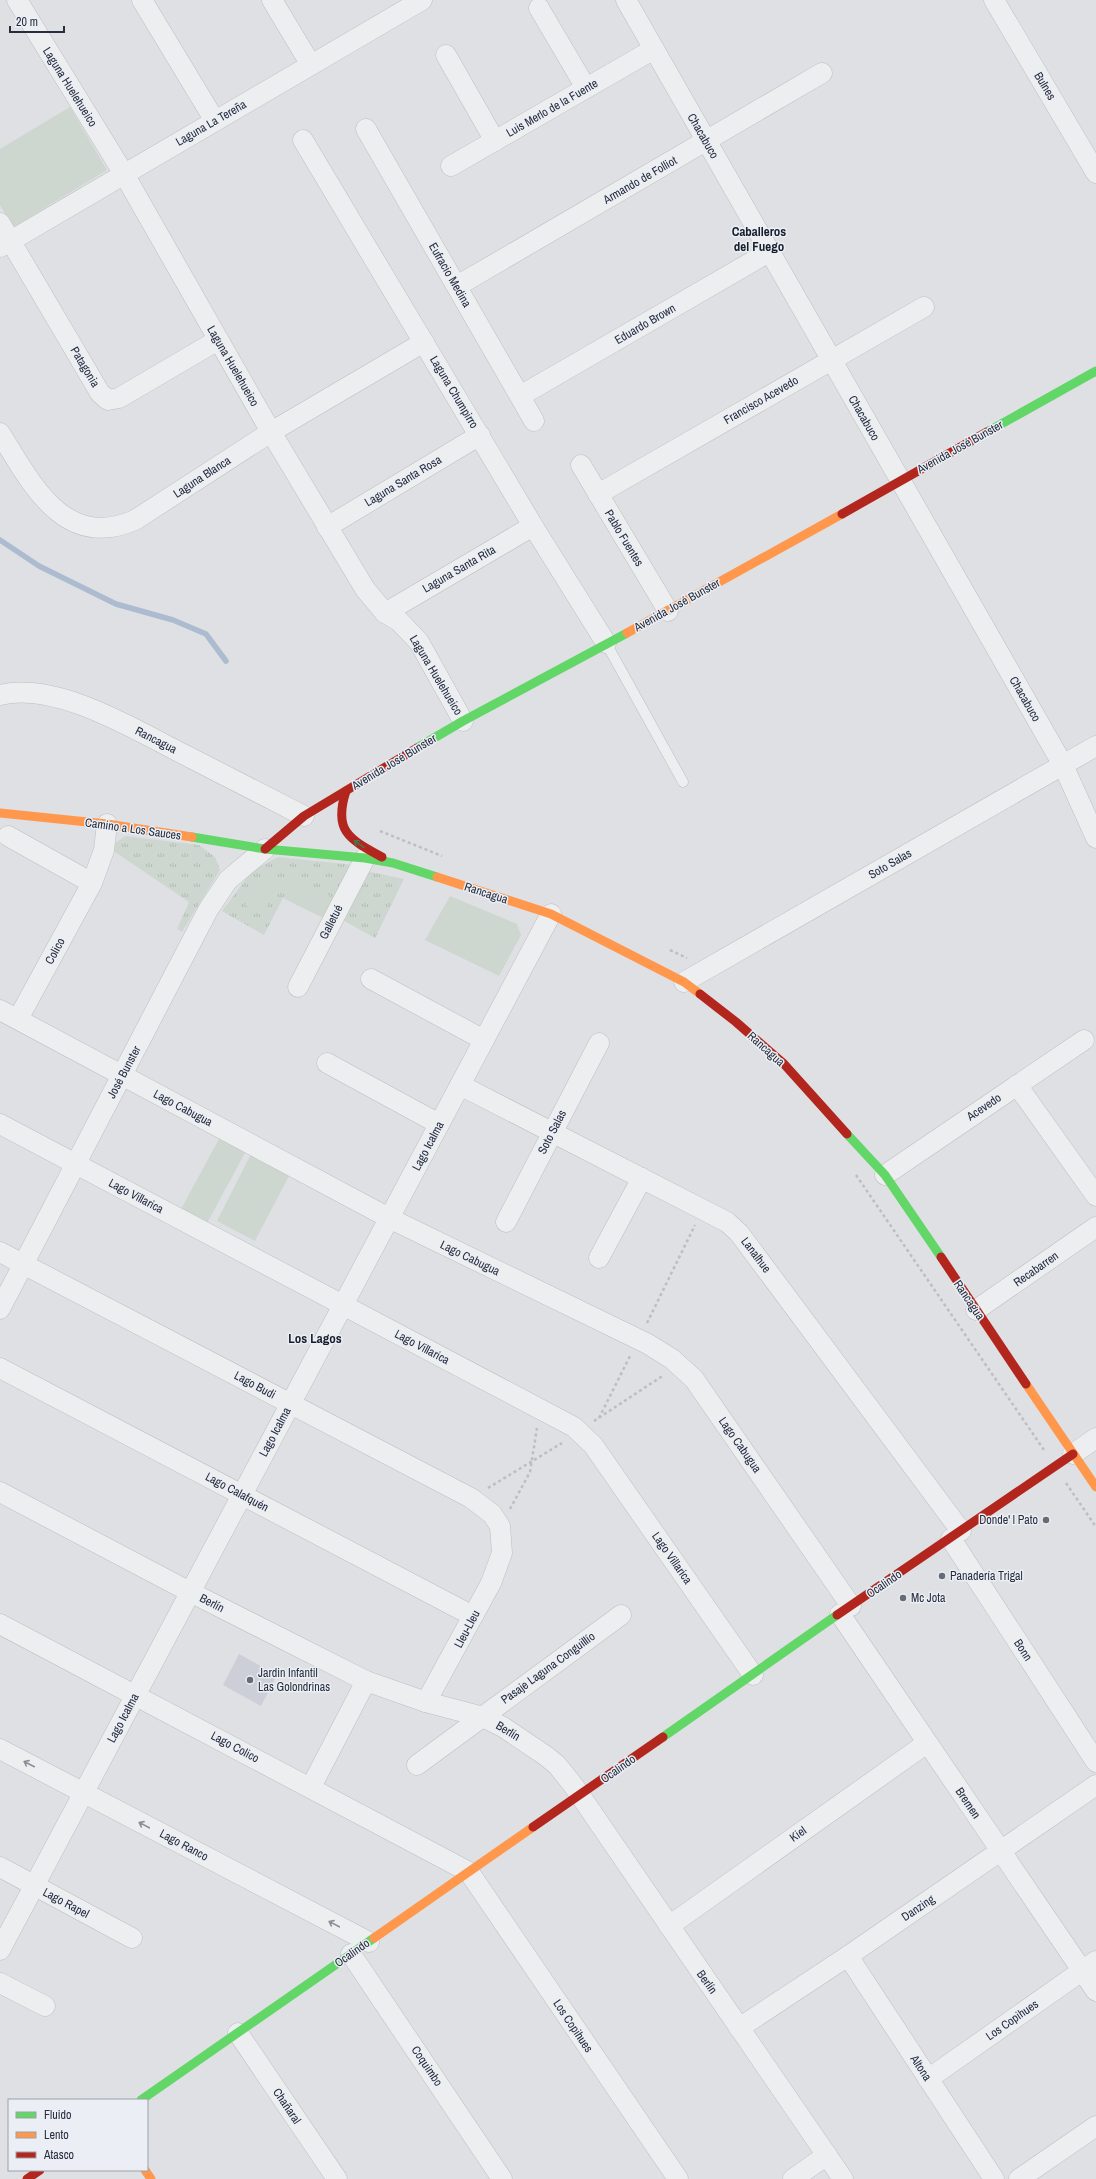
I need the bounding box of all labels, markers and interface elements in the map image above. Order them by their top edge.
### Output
scale bar [10,8,64,34]
text: 20 m [16,14,38,30]
street label: Laguna Huelehueico [39,44,101,130]
street label: Bulnes [1030,69,1060,103]
street label: Luis Merlo de la Fuente [503,75,601,141]
street label: Laguna La Tereña [173,96,250,150]
street label: Chacabuco [684,110,722,162]
street label: Armando de Folliot [599,152,680,208]
district label: Caballeros del Fuego [732,223,786,255]
street label: Eufracio Medina [425,240,475,311]
street label: Eduardo Brown [612,300,678,348]
street label: Laguna Huelehueico [203,323,263,409]
street label: Patagonia [67,344,104,391]
street label: Laguna Chumpirro [426,353,482,431]
street label: Francisco Acevedo [721,372,801,428]
street label: Chacabuco [845,392,883,444]
street label: Avenida José Bunster [913,416,1007,478]
street label: Laguna Santa Rosa [362,451,445,510]
street label: Laguna Blanca [170,452,234,502]
street label: Pablo Fuentes [601,507,647,569]
street label: Laguna Santa Rita [419,541,499,596]
street label: Avenida José Bunster [630,574,724,636]
street label: Laguna Huelehueico [406,632,466,718]
street label: Chacabuco [1006,673,1044,725]
street label: Rancagua [132,723,180,758]
street label: Avenida José Bunster [348,730,440,794]
street label: Camino a Los Sauces [84,814,182,844]
one-way arrow [354,840,365,848]
street label: Soto Salas [865,845,915,883]
street label: Rancagua [462,878,510,908]
street label: Galletué [316,902,346,942]
street label: Colico [41,935,69,967]
street label: Rancagua [744,1028,788,1070]
street label: José Bunster [103,1042,145,1101]
street label: Lago Cabugua [151,1086,216,1130]
street label: Acevedo [963,1090,1004,1125]
street label: Soto Salas [534,1107,570,1157]
street label: Lago Icalma [408,1118,448,1173]
street label: Lago Villarica [106,1175,167,1217]
street label: Lanalhue [737,1234,775,1276]
street label: Lago Cabugua [437,1237,503,1280]
street label: Recabarren [1010,1248,1062,1290]
street label: Rancagua [950,1277,988,1324]
street label: Lago Villarica [392,1326,453,1368]
district label: Los Lagos [288,1330,342,1347]
street label: Lago Budi [231,1367,279,1403]
street label: Lago Icalma [255,1404,295,1459]
street label: Lago Cabugua [715,1414,765,1476]
street label: Lago Calafquén [203,1469,271,1515]
place label: Donde' l Pato [979,1512,1038,1528]
marker: Donde' l Pato [1041,1515,1051,1525]
street label: Lago Villarica [648,1529,696,1588]
street label: Ocalindo [863,1566,905,1602]
place label: Panadería Trigal [950,1568,1023,1584]
marker: Panadería Trigal [937,1571,947,1581]
street label: Berlín [197,1590,227,1616]
place label: Mc Jota [911,1590,946,1606]
marker: Mc Jota [898,1593,908,1603]
street label: Lleu-Lleu [450,1607,484,1651]
street label: Pasaje Laguna Conguillío [498,1628,598,1708]
street label: Bonn [1010,1636,1036,1664]
place label: Jardin Infantil Las Golondrinas [258,1665,330,1695]
marker: Jardin Infantil Las Golondrinas [245,1675,255,1685]
street label: Lago Icalma [103,1690,143,1745]
street label: Berlín [493,1718,523,1744]
street label: Lago Colico [208,1728,262,1766]
street label: Ocalindo [597,1751,639,1787]
one-way arrow [23,1760,35,1768]
street label: Bremen [952,1784,984,1822]
one-way arrow [139,1820,151,1828]
street label: Kiel [786,1823,810,1845]
street label: Lago Ranco [157,1825,211,1865]
street label: Lago Rapel [40,1884,92,1922]
street label: Danzing [898,1891,938,1925]
one-way arrow [328,1920,340,1927]
street label: Ocalindo [331,1935,373,1971]
street label: Berlín [693,1967,721,1997]
street label: Los Copihues [549,1996,597,2056]
street label: Los Copihues [983,1996,1042,2044]
street label: Coquimbo [408,2043,446,2089]
street label: Altona [906,2051,936,2084]
street label: Chañaral [269,2085,305,2127]
legend [8,2099,148,2171]
text: Fluido [44,2107,71,2123]
text: Lento [44,2127,69,2143]
text: Atasco [43,2147,74,2163]

